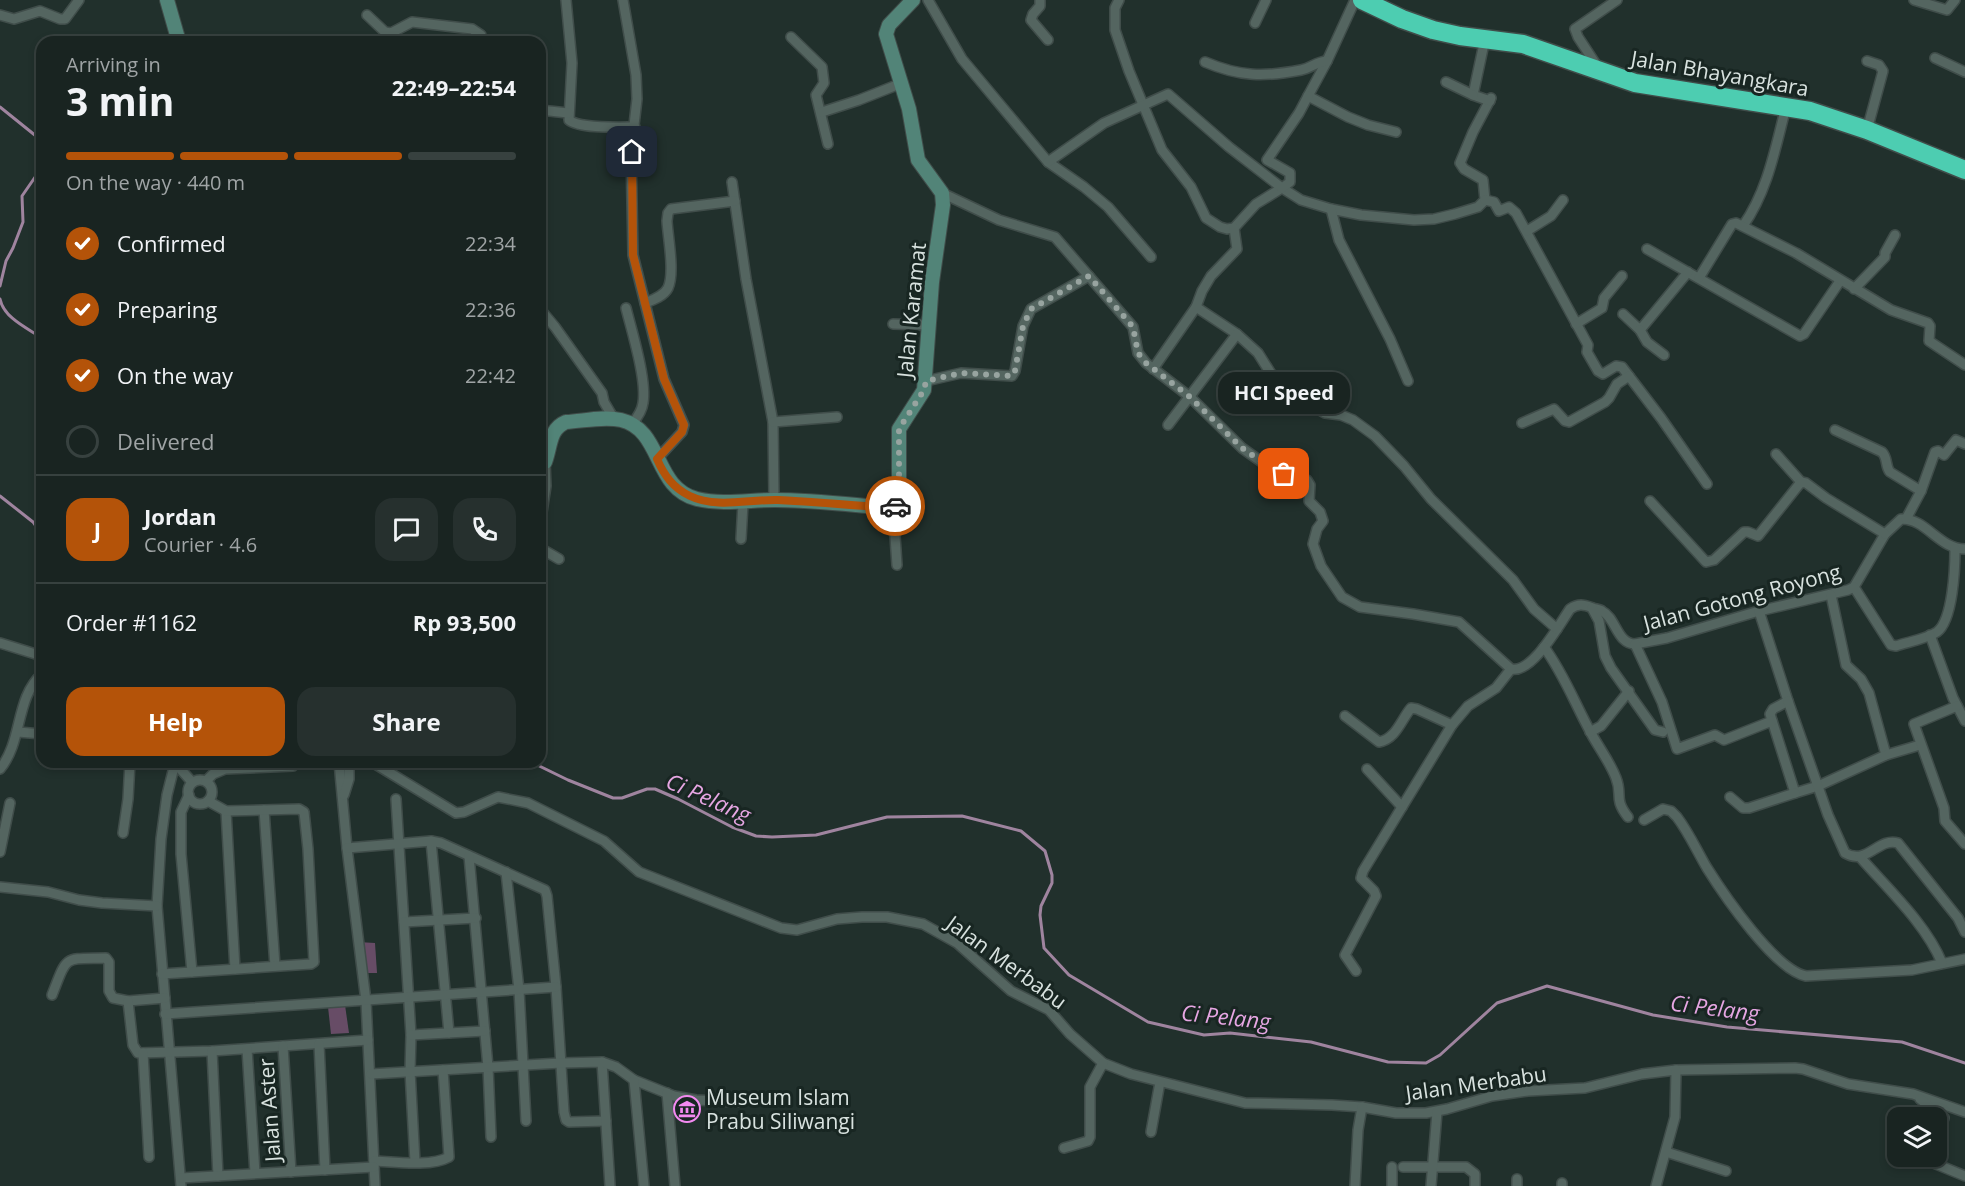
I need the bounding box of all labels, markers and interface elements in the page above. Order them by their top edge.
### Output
street label: Jalan Bhayangkara [1627,43,1811,102]
text: Arriving in [66,51,161,78]
text: 22:49–22:54 [392,72,516,102]
text: 3 min [66,74,174,127]
pin [606,126,657,177]
icon: home [615,135,648,168]
text: On the way · 440 m [66,169,245,196]
icon: check [66,227,99,260]
text: Confirmed [117,228,226,258]
text: 22:34 [465,230,516,257]
street label: Jalan Karamat [890,241,932,381]
icon: check [66,293,99,326]
text: Preparing [117,294,217,324]
text: 22:36 [465,296,516,323]
icon: check [66,359,99,392]
text: On the way [117,360,233,390]
text: 22:42 [465,362,516,389]
callout: HCI Speed [1218,372,1350,414]
text: HCI Speed [1234,379,1334,406]
text: Delivered [117,426,215,456]
pin [1258,448,1309,499]
icon: bag [1267,457,1300,490]
courier [865,476,925,536]
icon: car [879,490,912,523]
button: chat [375,498,438,561]
button: phone [453,498,516,561]
text: Jordan [144,501,217,531]
text: J [94,514,101,544]
text: Courier · 4.6 [144,531,257,558]
street label: Jalan Gotong Royong [1638,557,1844,637]
text: Order #1162 [66,607,197,637]
text: Rp 93,500 [413,607,516,637]
button: Help [66,687,285,756]
button: Share [297,687,516,756]
water label: Ci Pelang [662,765,758,830]
street label: Jalan Merbabu [940,908,1073,1015]
water label: Ci Pelang [1669,987,1763,1028]
water label: Ci Pelang [1180,996,1274,1036]
street label: Jalan Aster [251,1057,287,1165]
street label: Jalan Merbabu [1402,1059,1548,1107]
place label: Museum Islam Prabu Siliwangi [706,1083,855,1135]
museum icon: Museum Islam Prabu Siliwangi [672,1094,702,1124]
map controls [1887,1107,1947,1167]
button: layers [1887,1107,1947,1167]

